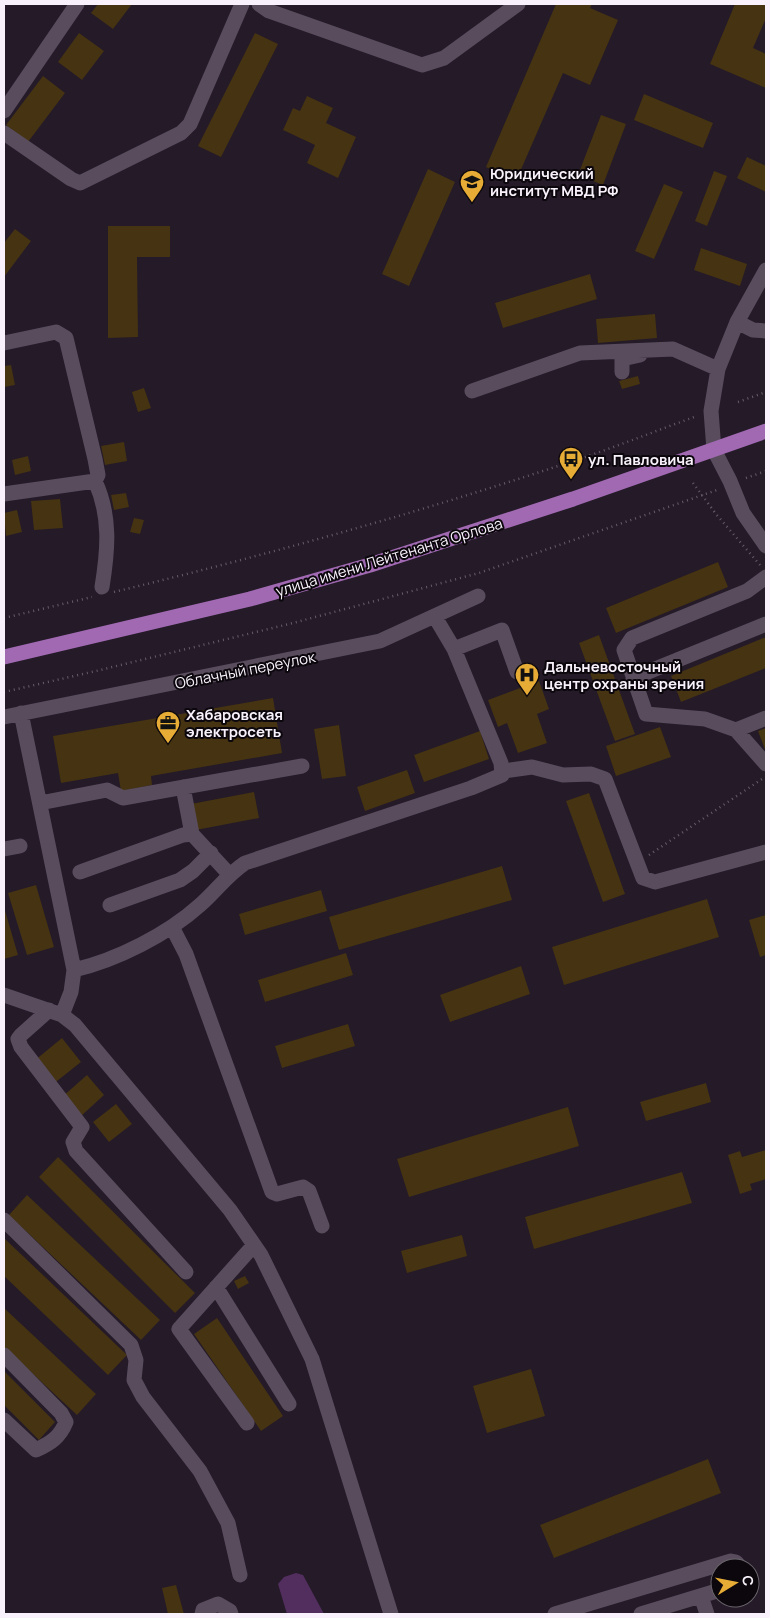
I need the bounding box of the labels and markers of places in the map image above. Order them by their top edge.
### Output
place label: Юридический институт МВД РФ [490,163,618,201]
school or university icon: Юридический институт МВД РФ [459,169,485,203]
bus stop icon: ул. Павловича [558,446,584,480]
place label: ул. Павловича [588,449,694,470]
place label: Дальневосточный центр охраны зрения [544,656,704,694]
hospital icon: Дальневосточный центр охраны зрения [514,662,540,696]
place label: Хабаровская электросеть [186,704,283,742]
office icon: Хабаровская электросеть [155,710,181,744]

